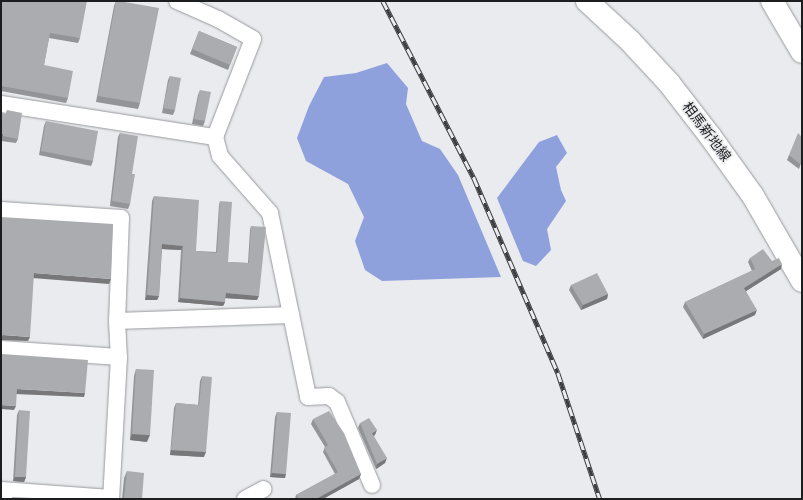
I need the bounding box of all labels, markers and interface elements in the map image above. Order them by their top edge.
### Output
street label: 相馬新地線 [678,99,734,165]

